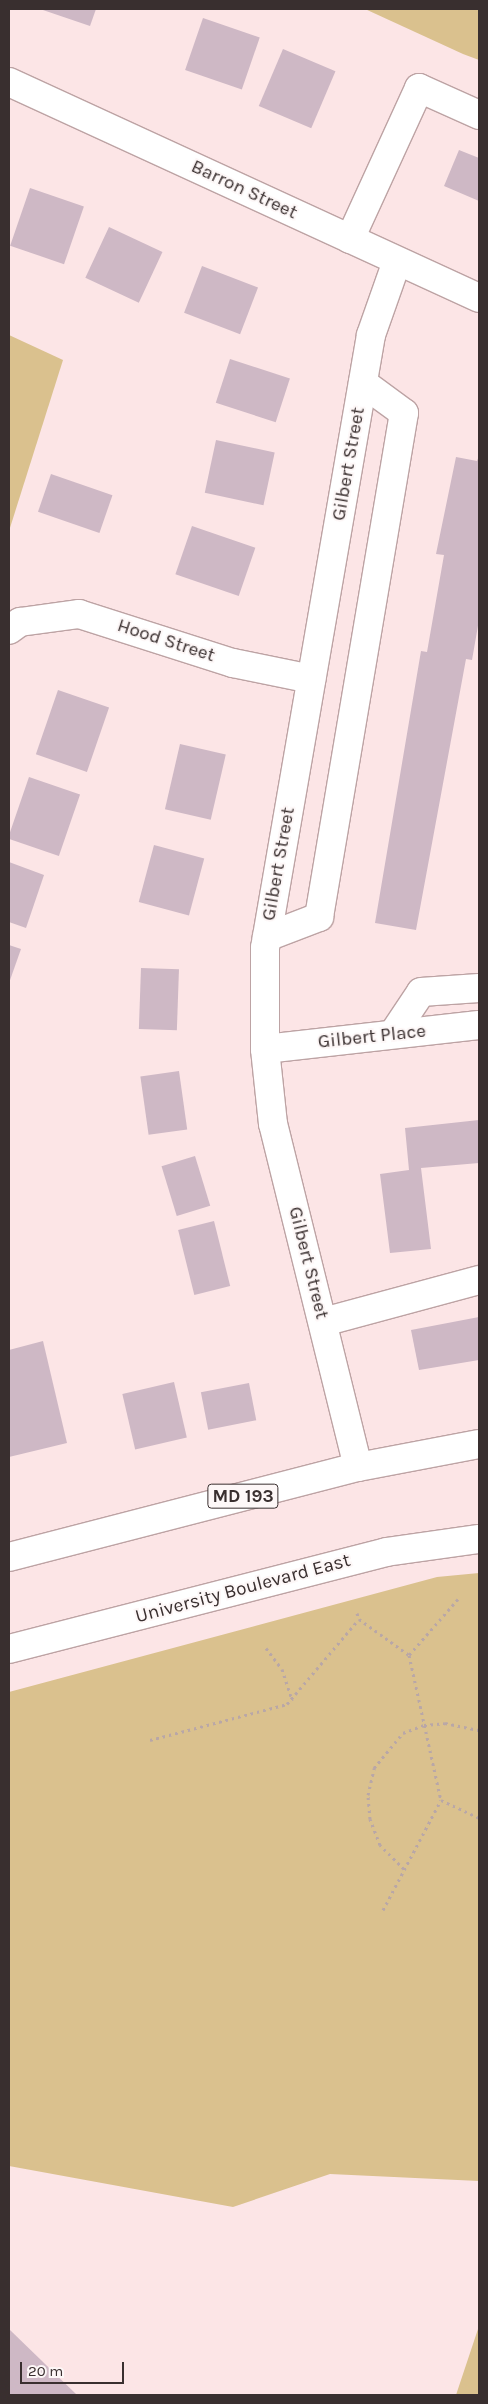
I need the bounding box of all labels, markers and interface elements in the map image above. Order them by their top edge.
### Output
street label: Barron Street [187,155,301,225]
street label: Gilbert Street [328,405,370,523]
street label: Hood Street [114,614,218,668]
street label: Gilbert Street [258,805,300,923]
street label: Gilbert Place [317,1020,427,1054]
street label: Gilbert Street [283,1204,333,1322]
road number: MD 193 [207,1480,279,1512]
street label: University Boulevard East [133,1549,353,1629]
scale bar [22,2352,126,2384]
text: 20 m [28,2362,63,2380]

